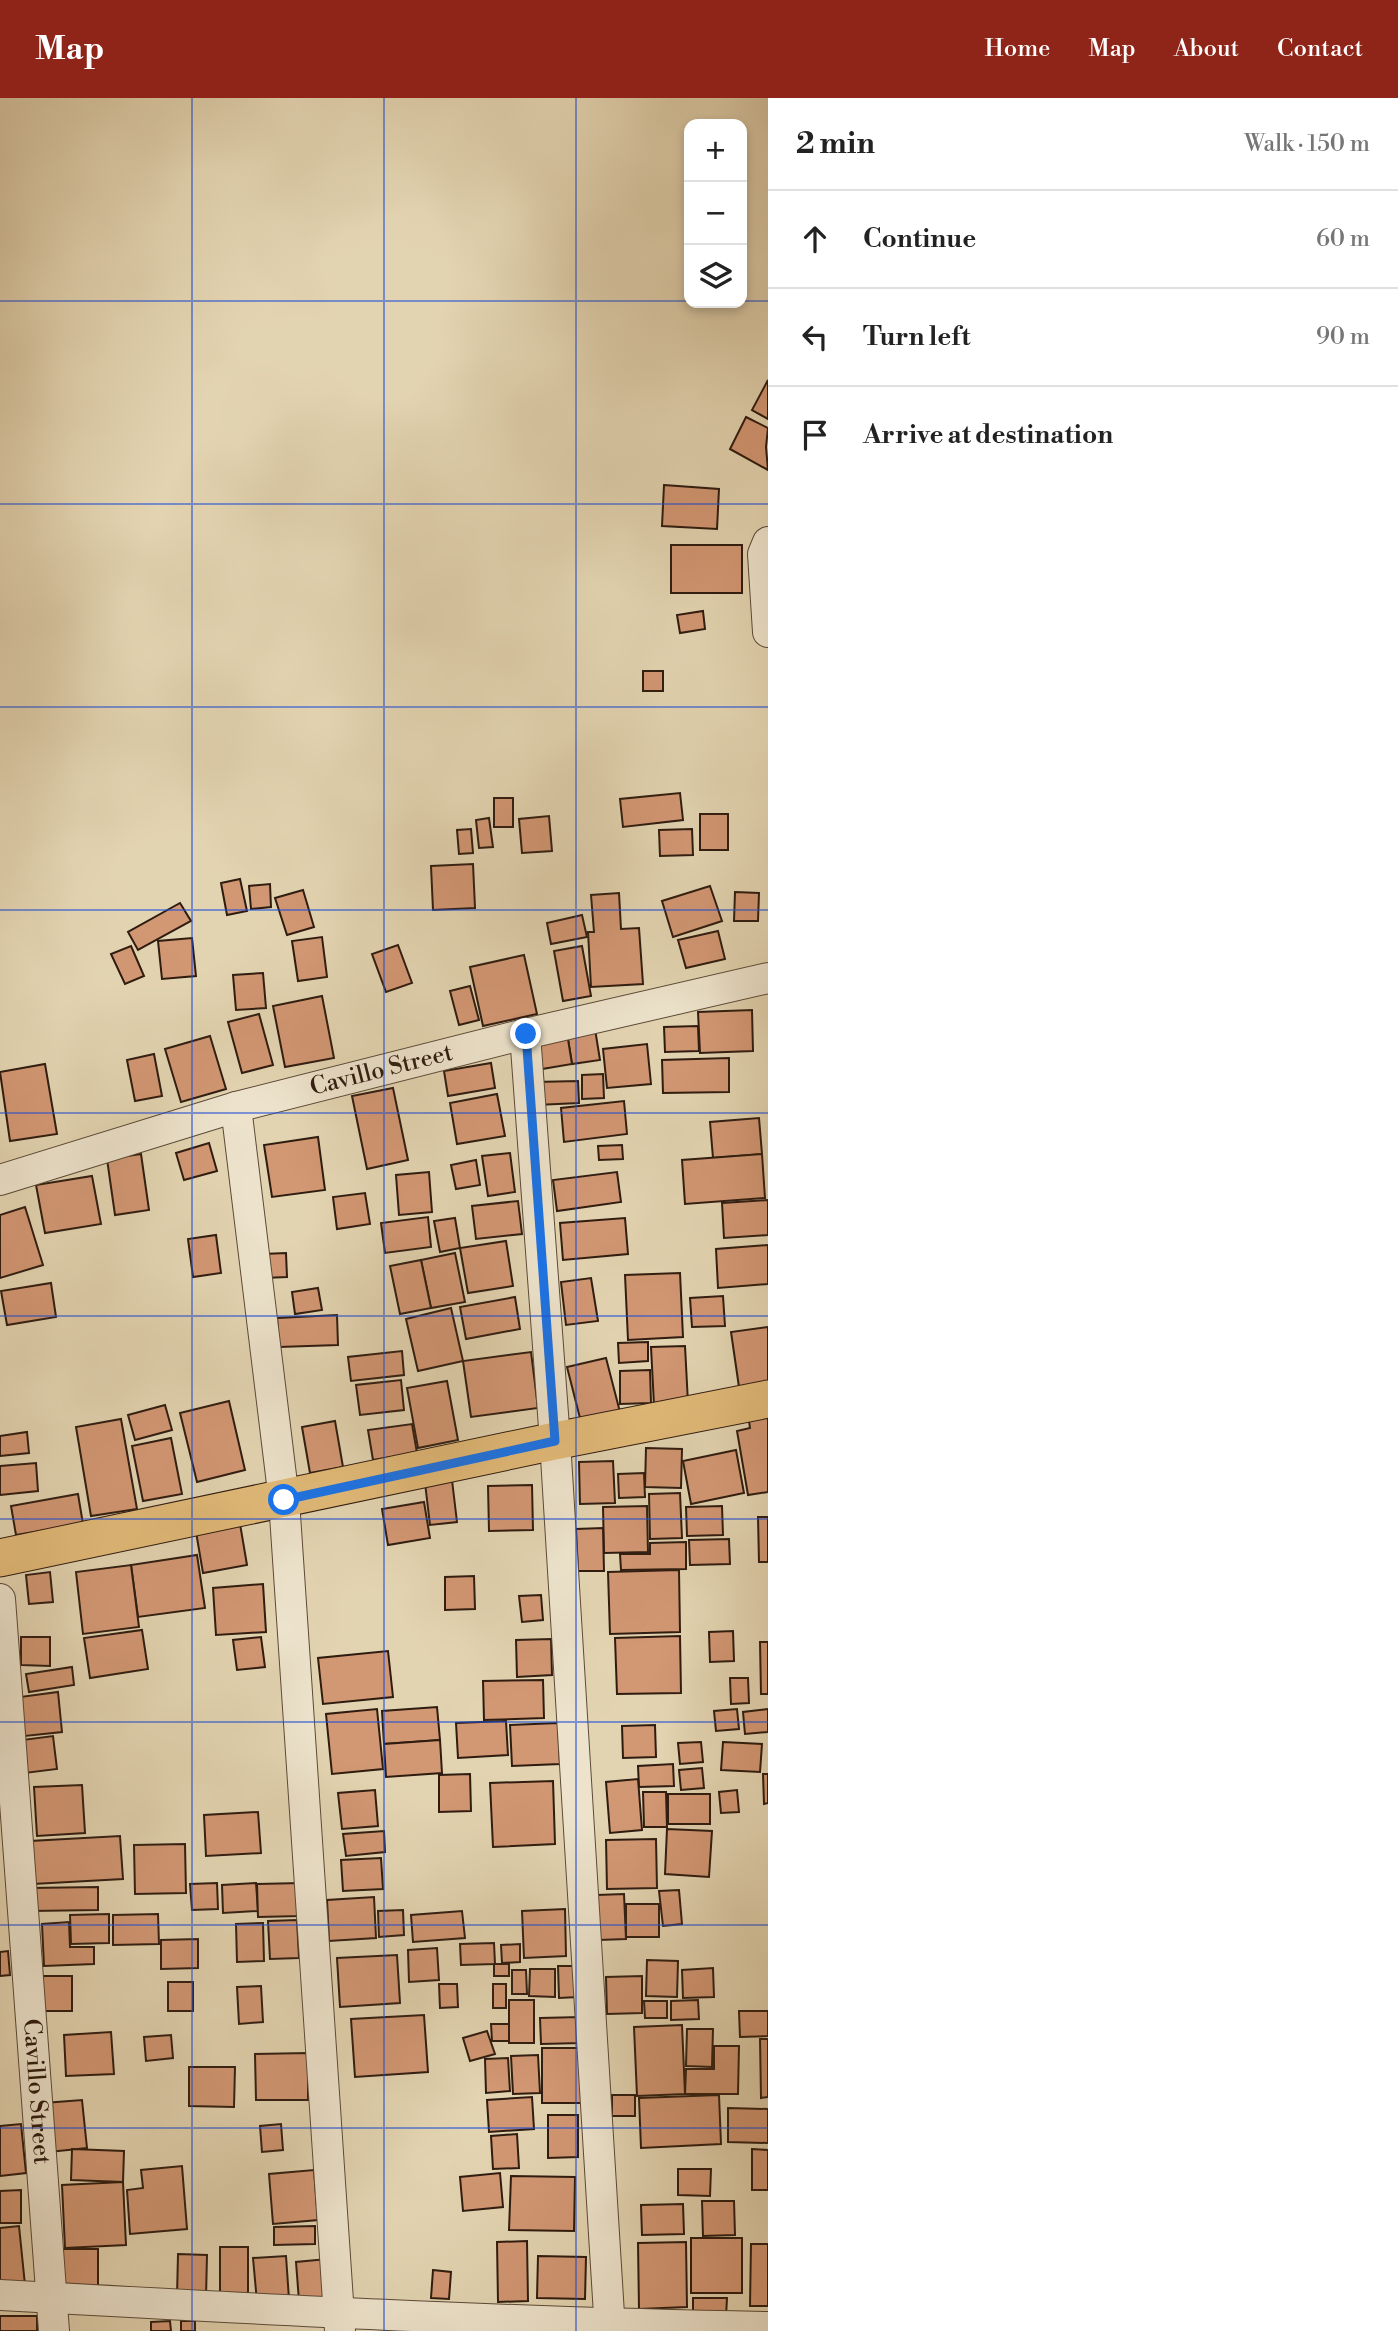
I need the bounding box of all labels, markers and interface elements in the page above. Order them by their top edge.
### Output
text: Map [35,29,104,70]
text: Home [985,34,1050,64]
text: Map [1088,34,1136,64]
text: About [1174,34,1239,64]
text: Contact [1277,34,1363,64]
map controls [684,119,747,308]
button: + [684,119,747,182]
text: 2 min [796,125,875,163]
text: Walk · 150 m [1244,130,1370,158]
button: − [684,182,747,245]
icon: ahead [796,220,834,258]
text: Continue [863,223,976,255]
text: 60 m [1316,225,1370,253]
button: layers [684,245,747,308]
icon: left [796,318,834,356]
text: Turn left [863,321,971,353]
text: 90 m [1316,323,1370,351]
icon: arrive [796,416,834,454]
text: Arrive at destination [863,419,1113,451]
route end [510,1018,541,1049]
street label: Cavillo Street [307,1038,456,1103]
route start [268,1484,299,1515]
street label: Cavillo Street [16,2018,57,2166]

